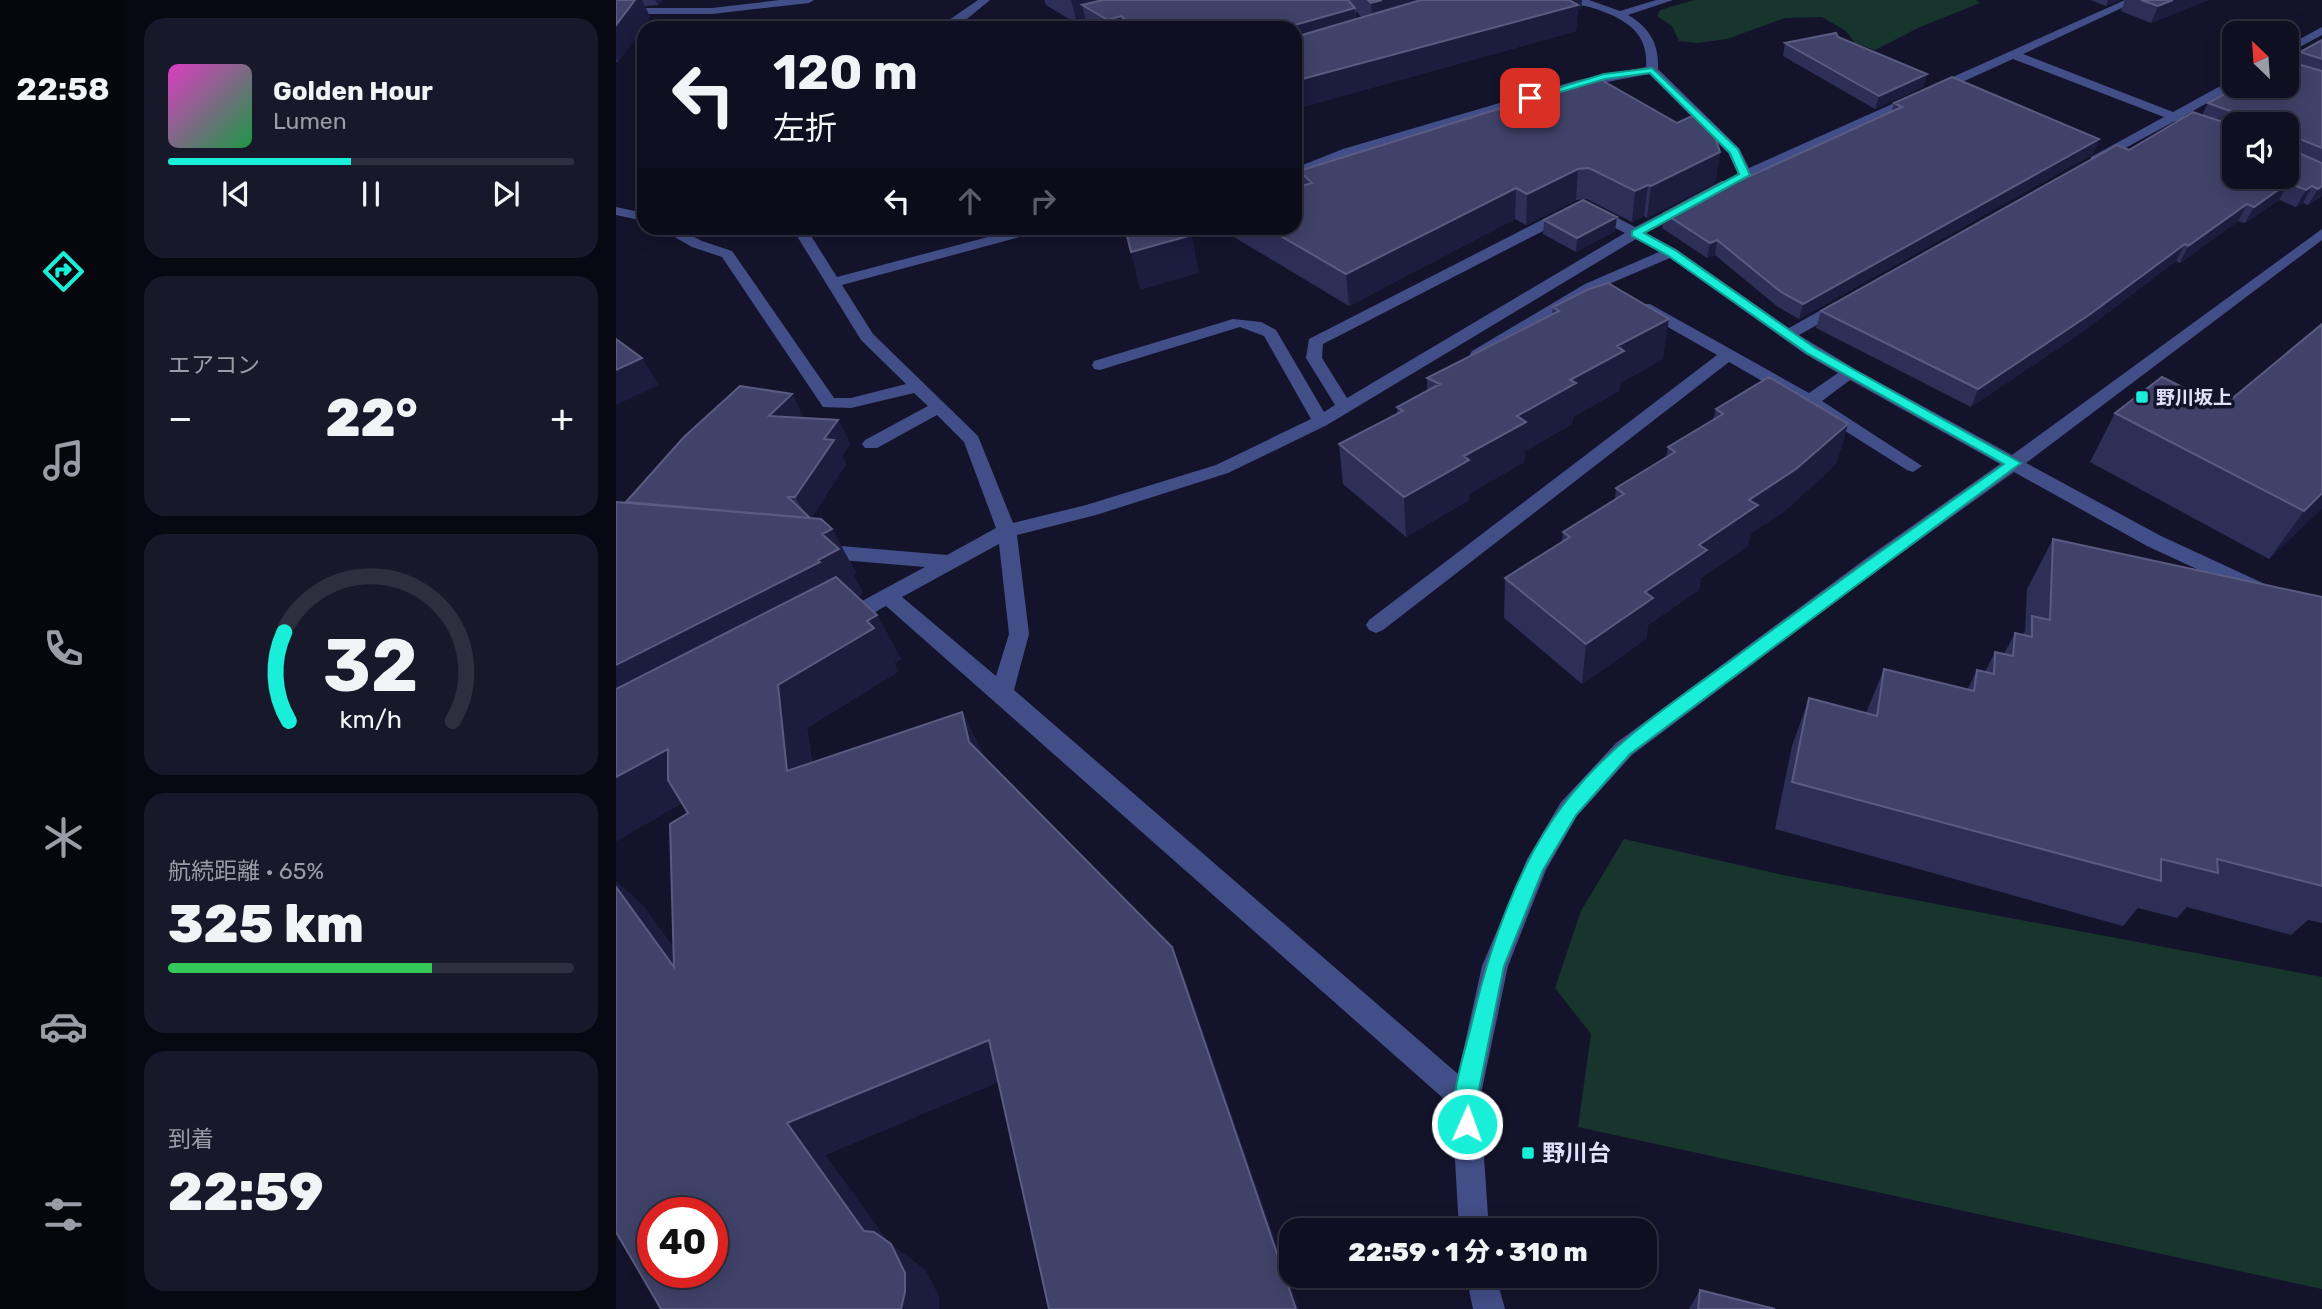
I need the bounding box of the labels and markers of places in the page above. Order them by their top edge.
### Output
pin [1500,68,1560,128]
place label: 野川坂上 [2156,386,2232,409]
marker: 野川坂上 [2134,389,2150,405]
place label: 野川台 [1542,1139,1611,1167]
marker: 野川台 [1520,1145,1536,1161]

